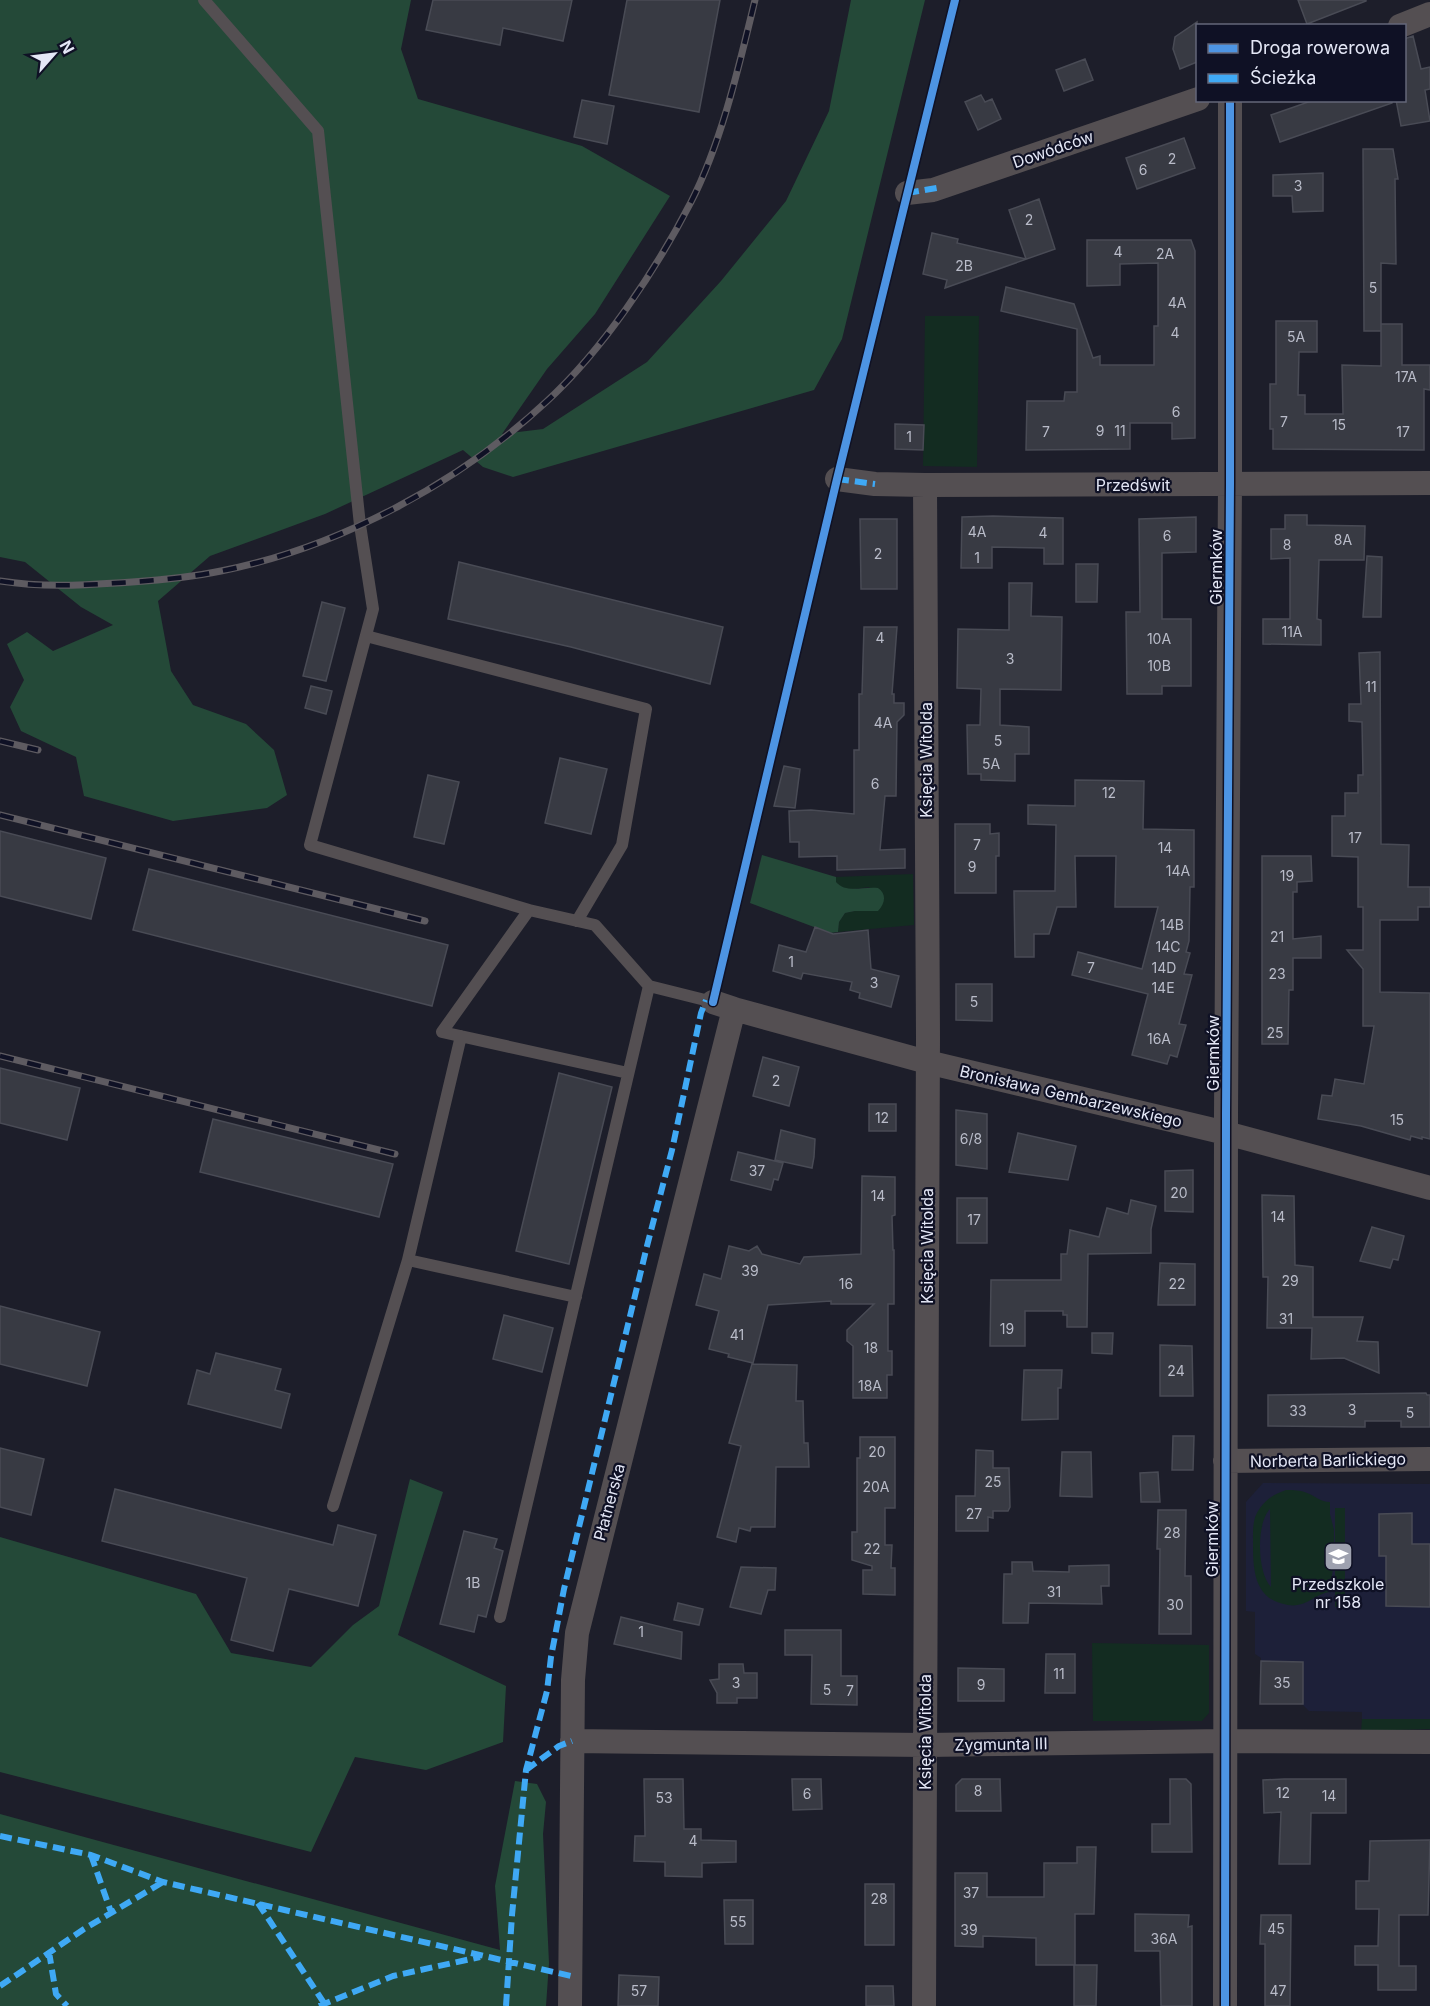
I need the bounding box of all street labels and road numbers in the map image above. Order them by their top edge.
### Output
street label: Dowódców [1010,126,1096,172]
street label: Przedświt [1096,475,1170,495]
street label: Giermków [1206,529,1226,605]
street label: Księcia Witolda [916,702,936,818]
street label: Giermków [1203,1015,1223,1091]
street label: Bronisława Gembarzewskiego [958,1061,1184,1131]
street label: Księcia Witolda [917,1188,937,1304]
street label: Norberta Barlickiego [1250,1449,1406,1471]
street label: Płatnerska [589,1461,629,1543]
street label: Giermków [1202,1501,1222,1577]
street label: Księcia Witolda [915,1674,935,1790]
street label: Zygmunta III [954,1733,1048,1755]

